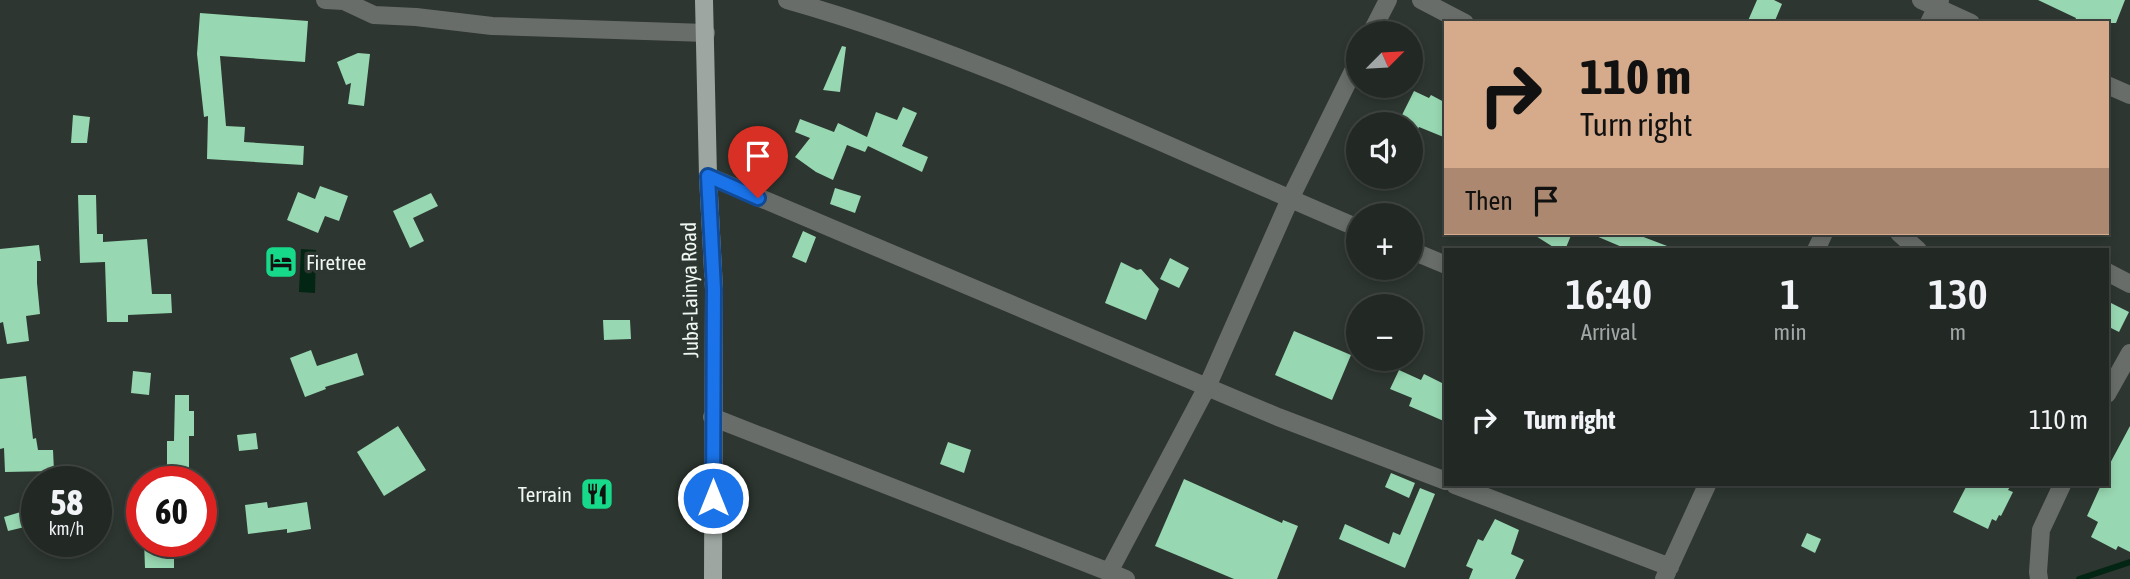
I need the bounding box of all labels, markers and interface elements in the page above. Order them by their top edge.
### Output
north arrow [1346,21,1423,98]
map controls [1346,21,1423,371]
text: 110 m [1580,48,1691,104]
icon: right [1465,49,1556,140]
text: Turn right [1580,106,1693,143]
button: sound [1346,112,1423,189]
pin [728,126,788,198]
icon: arrive [739,137,777,175]
icon: arrive [1527,182,1565,220]
text: Then [1465,186,1513,216]
button: + [1346,203,1423,280]
street label: Juba-Lainya Road [676,222,702,358]
hotel icon: Firetree [262,243,300,281]
place label: Firetree [306,250,366,274]
text: 16:40 [1566,270,1652,318]
text: 1 [1780,270,1800,318]
text: 130 [1928,270,1987,318]
button: − [1346,294,1423,371]
text: Arrival [1581,319,1637,345]
text: min [1774,319,1807,345]
text: m [1950,319,1966,345]
icon: right [1465,401,1503,439]
text: Turn right [1524,405,1615,435]
text: 110 m [2029,405,2088,435]
position arrow [676,461,750,535]
speed limit sign: 60 [126,466,217,557]
restaurant icon: Terrain [578,475,616,513]
text: 58 [50,482,83,522]
place label: Terrain [518,482,572,506]
text: km/h [49,518,84,539]

